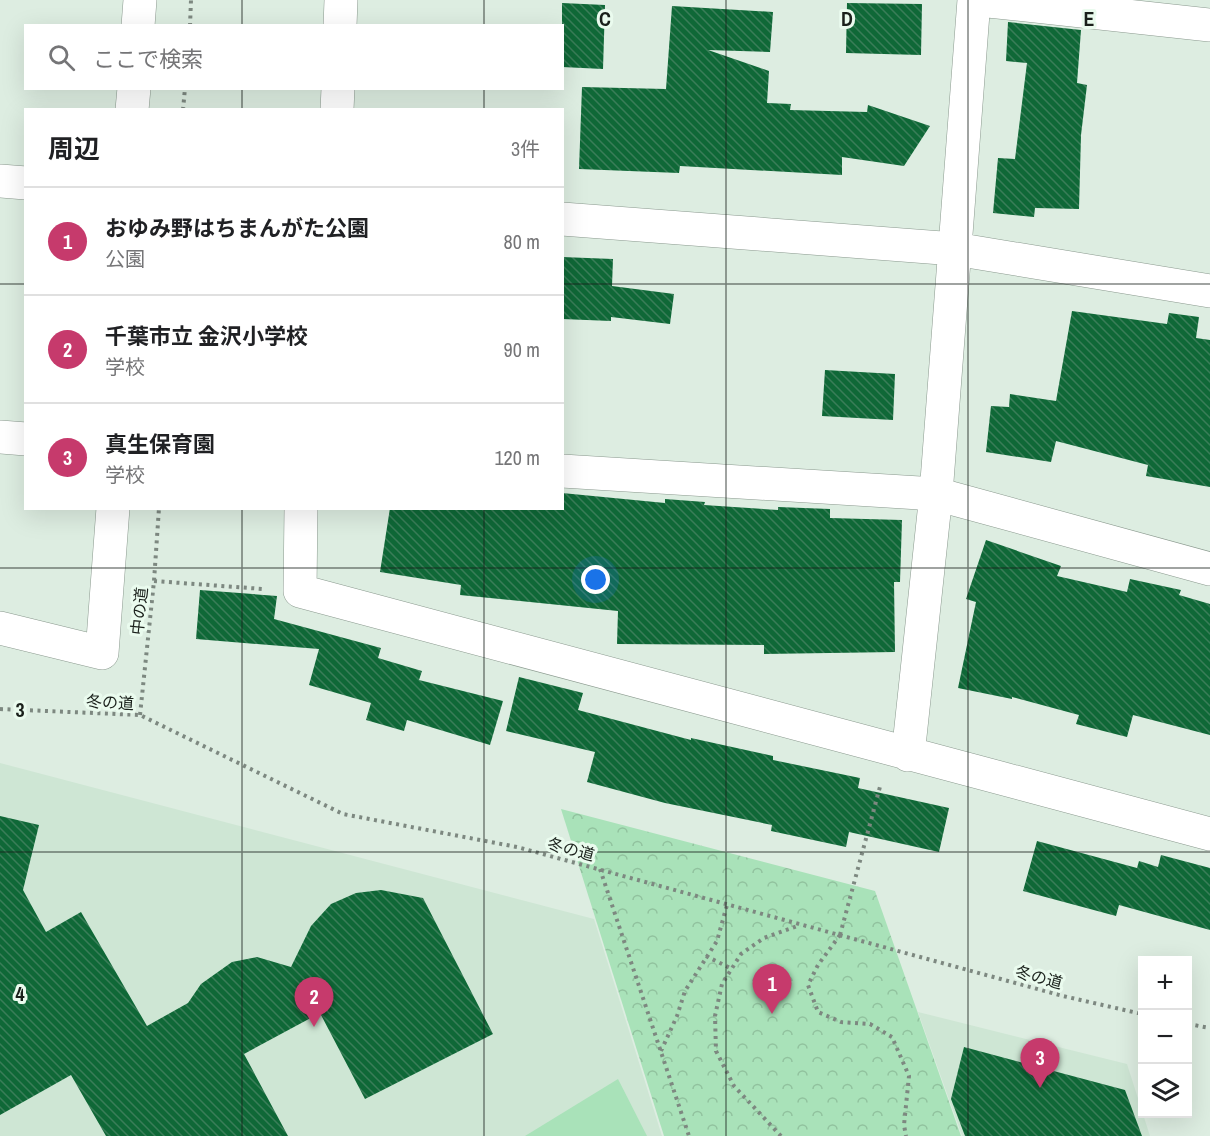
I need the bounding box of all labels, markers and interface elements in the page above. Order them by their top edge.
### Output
text: C [599,5,611,32]
text: D [841,5,853,32]
text: E [1084,5,1095,32]
search box [24,24,564,90]
icon: search [45,41,78,74]
text: ここで検索 [93,44,203,74]
text: 周辺 [48,131,100,166]
text: 3件 [511,135,540,162]
text: おゆみ野はちまんがた公園 [105,213,369,243]
text: 1 [63,228,72,255]
text: 80 m [504,228,540,255]
text: 公園 [105,245,145,272]
text: 千葉市立 金沢小学校 [105,321,308,351]
text: 2 [63,336,72,363]
text: 90 m [504,336,540,363]
text: 学校 [105,353,145,380]
text: 真生保育園 [105,429,215,459]
text: 3 [63,444,72,471]
text: 120 m [494,444,540,471]
text: 学校 [105,461,145,488]
your location [581,565,610,594]
street label: 中の道 [126,586,152,636]
street label: 冬の道 [85,690,135,714]
text: 3 [15,696,25,723]
street label: 冬の道 [545,832,597,866]
map controls [1138,956,1192,1118]
button: + [1138,956,1192,1010]
street label: 冬の道 [1013,960,1065,994]
pin: 1 [752,964,792,1014]
pin: 2 [294,978,334,1027]
text: 4 [15,980,25,1007]
button: − [1138,1010,1192,1064]
pin: 3 [1020,1038,1060,1088]
button: layers [1138,1064,1192,1118]

